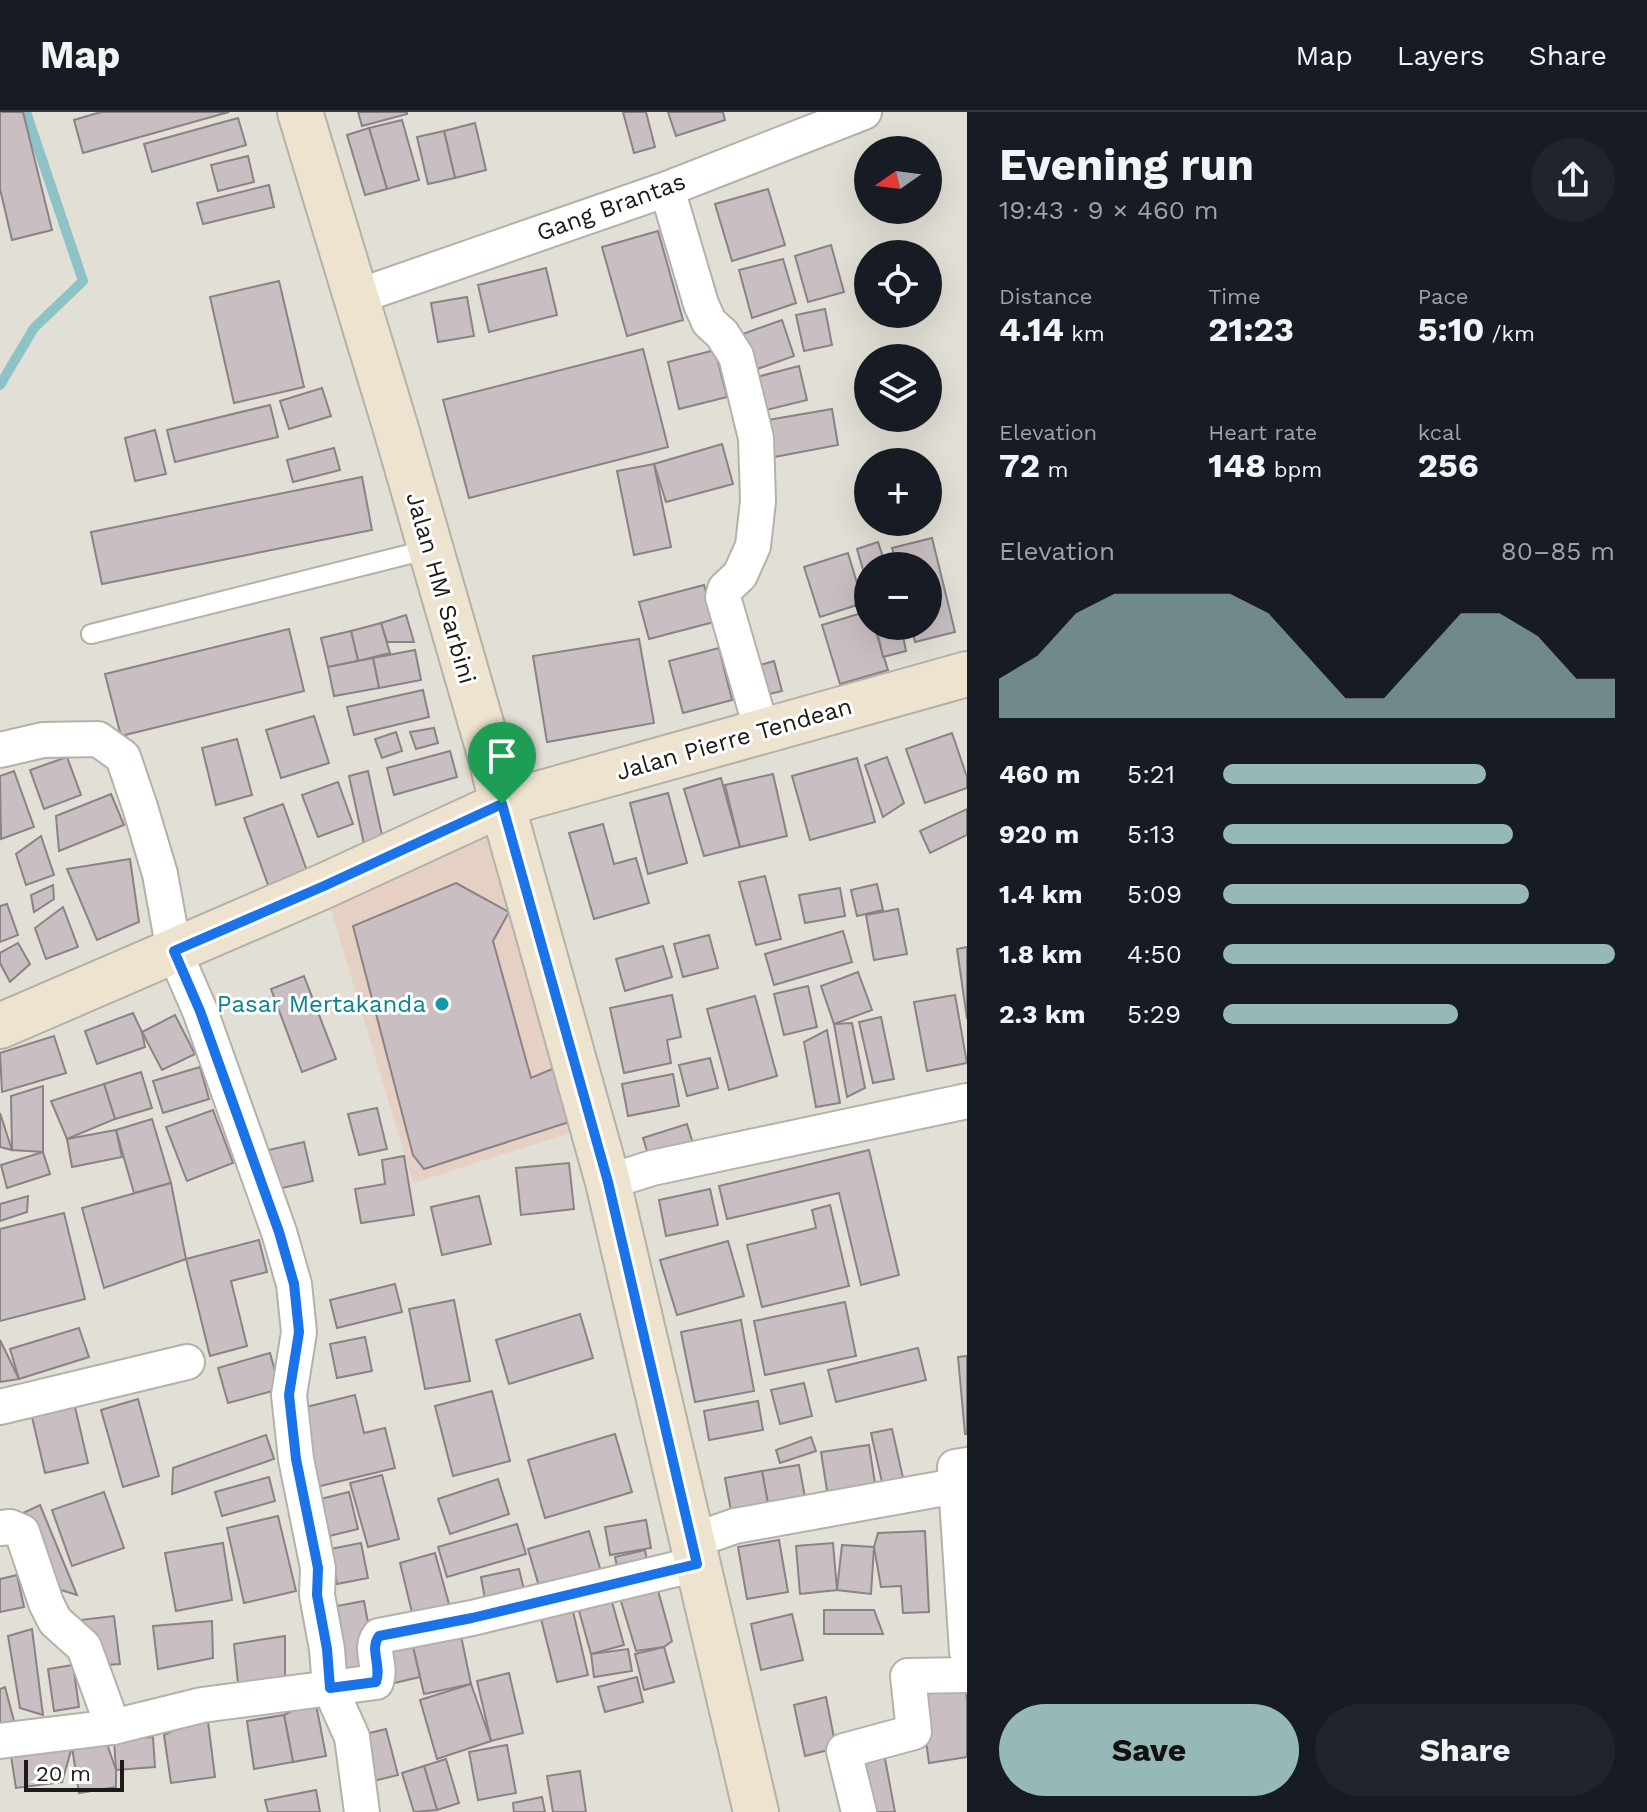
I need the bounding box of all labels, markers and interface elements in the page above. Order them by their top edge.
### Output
text: Map [40,33,120,77]
text: Map [1296,39,1353,72]
text: Layers [1397,39,1485,72]
text: Share [1529,39,1607,72]
north arrow [854,136,942,224]
map controls [854,136,942,640]
button: share [1531,138,1615,222]
text: Evening run [999,139,1254,191]
street label: Gang Brantas [533,167,689,247]
text: 19:43 · 9 × 460 m [999,195,1219,225]
button: locate [854,240,942,328]
text: Distance [999,284,1093,309]
text: Time [1208,284,1261,309]
text: Pace [1418,284,1469,309]
text: 4.14 [999,309,1064,349]
text: 21:23 [1208,309,1294,349]
text: 5:10 [1418,309,1484,349]
text: km [1064,321,1105,346]
text: /km [1484,321,1535,346]
button: layers [854,344,942,432]
text: Elevation [999,420,1097,445]
text: Heart rate [1208,420,1317,445]
text: kcal [1418,420,1461,445]
text: 72 [999,445,1040,485]
text: 148 [1208,445,1266,485]
text: 256 [1418,445,1479,485]
button: + [854,448,942,536]
text: m [1040,457,1068,482]
text: bpm [1266,457,1322,482]
street label: Jalan HM Sarbini [400,489,482,687]
text: Elevation [999,536,1115,566]
text: 80–85 m [1501,536,1615,566]
button: − [854,552,942,640]
street label: Jalan Pierre Tendean [613,692,855,786]
pin [468,722,536,804]
icon: arrive [480,734,524,778]
text: 460 m [999,759,1080,789]
text: 5:21 [1127,759,1175,789]
text: 920 m [999,819,1079,849]
text: 5:13 [1127,819,1175,849]
text: 1.4 km [999,879,1083,909]
text: 5:09 [1127,879,1182,909]
text: 1.8 km [999,939,1082,969]
text: 4:50 [1127,939,1182,969]
place label: Pasar Mertakanda [217,990,426,1018]
marker: Pasar Mertakanda [433,995,451,1013]
text: 2.3 km [999,999,1086,1029]
text: 5:29 [1127,999,1181,1029]
button: Save [999,1704,1299,1796]
button: Share [1315,1704,1615,1796]
scale bar [24,1756,124,1792]
text: 20 m [36,1761,91,1786]

